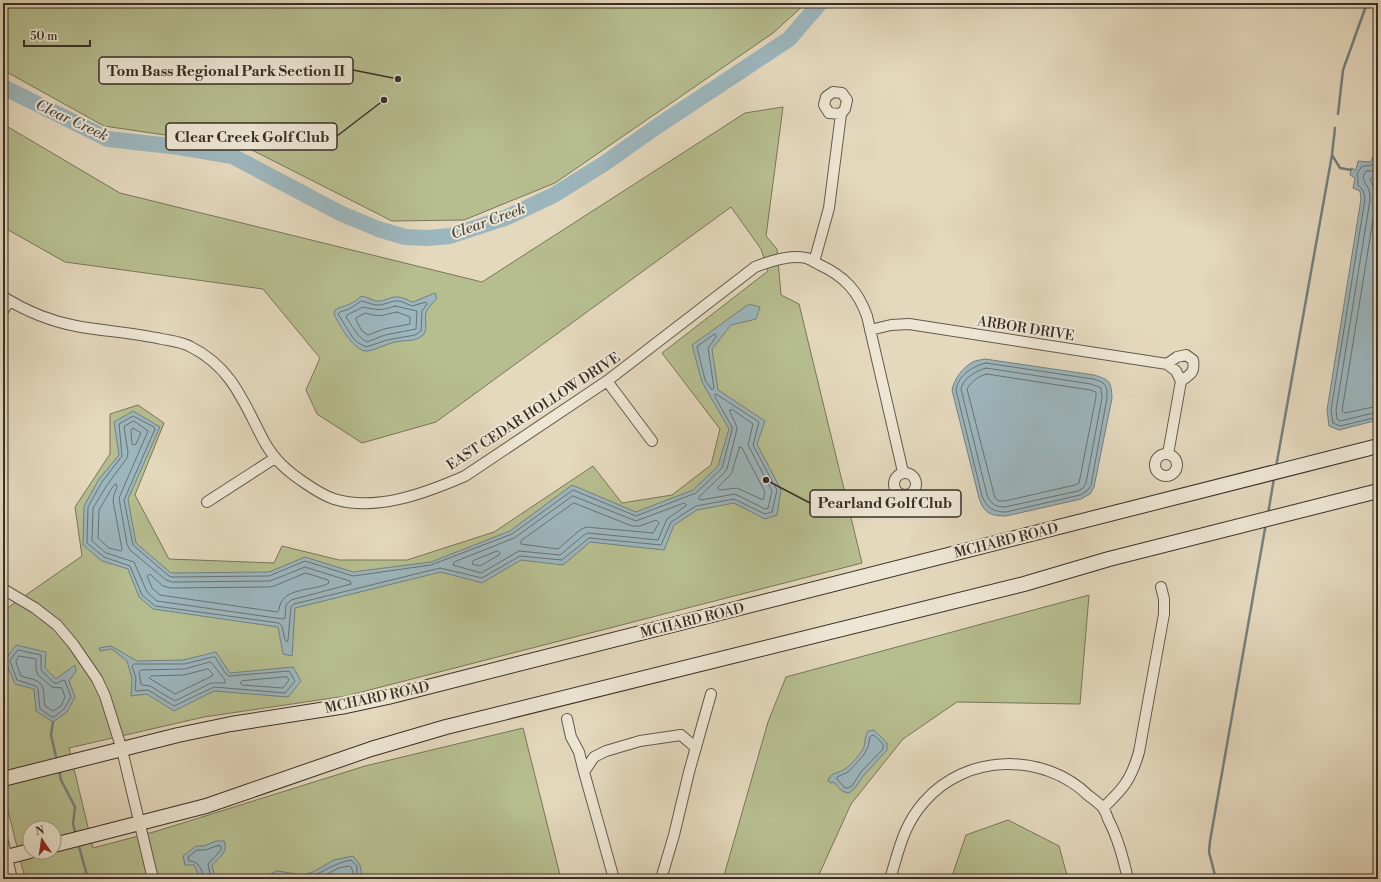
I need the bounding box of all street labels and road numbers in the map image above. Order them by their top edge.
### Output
street label: ARBOR DRIVE [975,312,1076,346]
street label: EAST CEDAR HOLLOW DRIVE [443,349,624,475]
street label: MCHARD ROAD [952,519,1060,563]
street label: MCHARD ROAD [638,599,746,643]
street label: MCHARD ROAD [323,678,431,718]

